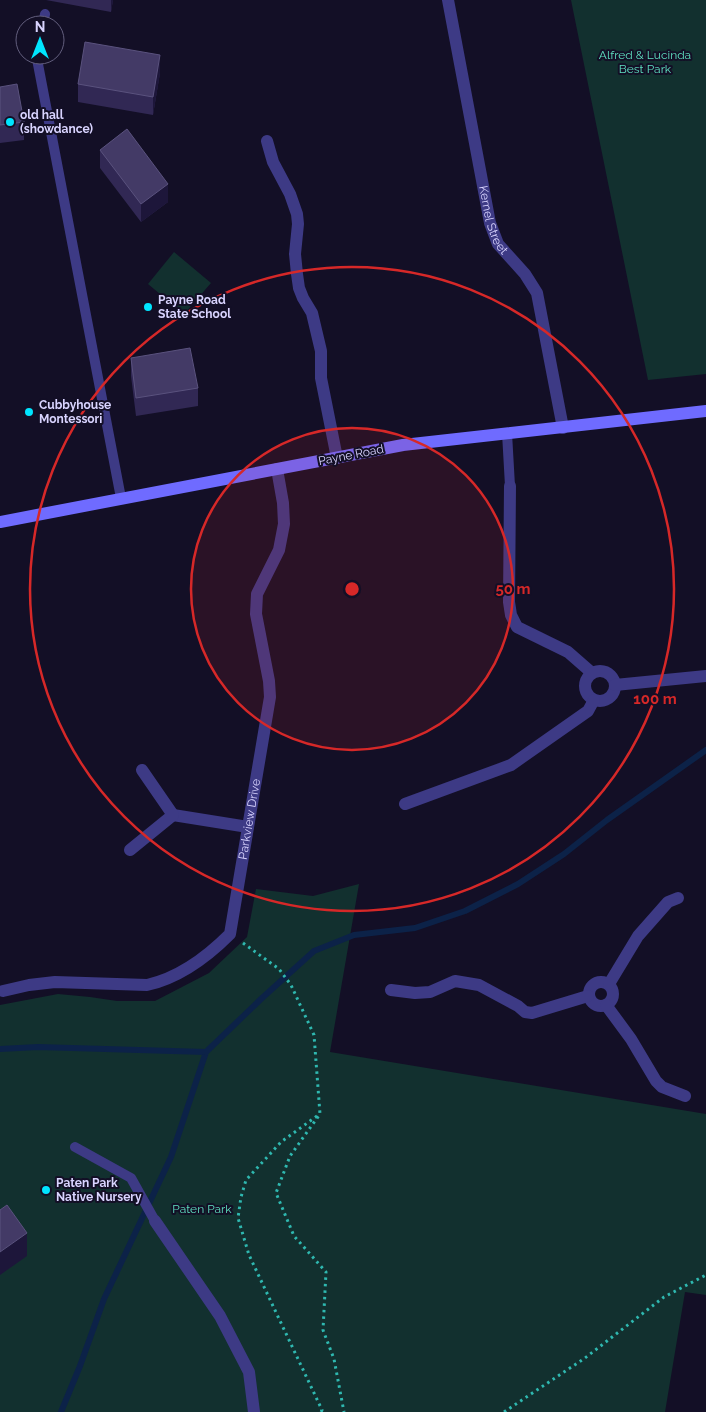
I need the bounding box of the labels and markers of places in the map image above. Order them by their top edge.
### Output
place label: old hall (showdance) [20,108,93,136]
marker: old hall (showdance) [4,116,16,128]
place label: Payne Road State School [158,293,231,321]
marker: Payne Road State School [142,301,154,313]
place label: Cubbyhouse Montessori [39,398,111,426]
marker: Cubbyhouse Montessori [23,406,35,418]
centre of rings [343,580,361,598]
place label: Paten Park Native Nursery [56,1176,142,1204]
marker: Paten Park Native Nursery [40,1184,52,1196]

